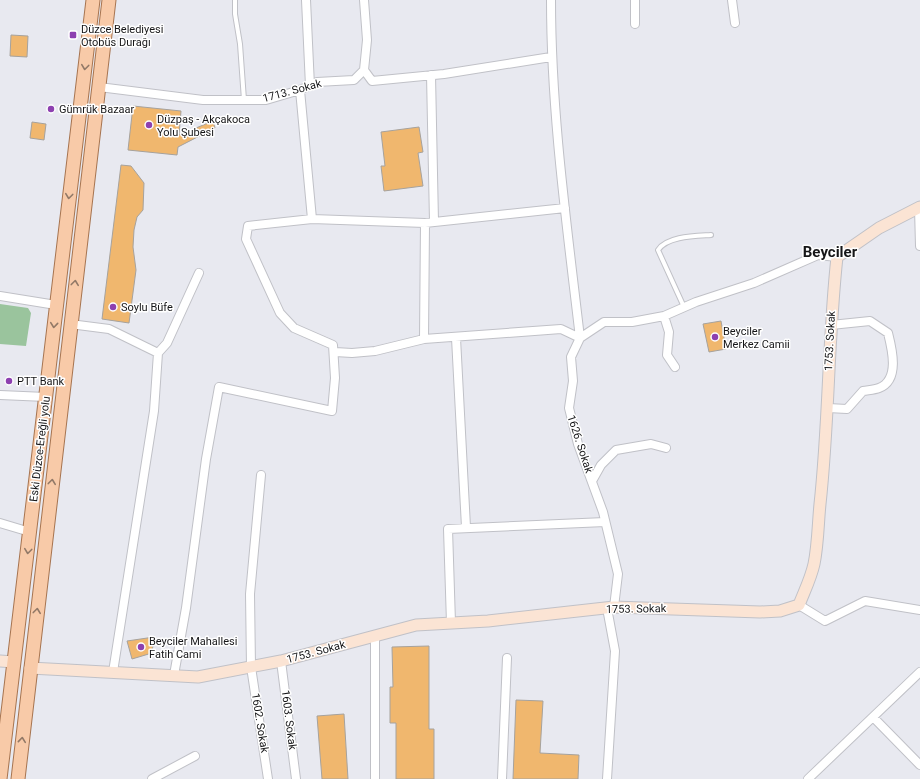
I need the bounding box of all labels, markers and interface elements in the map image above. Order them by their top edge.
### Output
place label: Düzce Belediyesi Otobüs Durağı [81,23,163,49]
marker: Düzce Belediyesi Otobüs Durağı [68,30,78,40]
one-way arrow [80,63,89,70]
street label: 1713. Sokak [261,77,323,105]
place label: Gümrük Bazaar [59,103,135,116]
marker: Gümrük Bazaar [46,104,56,114]
place label: Düzpaş - Akçakoca Yolu Şubesi [157,113,250,139]
marker: Düzpaş - Akçakoca Yolu Şubesi [144,120,154,130]
one-way arrow [65,193,74,199]
district label: Beyciler [803,243,858,261]
one-way arrow [70,280,79,286]
place label: Soylu Büfe [121,301,173,314]
marker: Soylu Büfe [108,302,118,312]
street label: 1753. Sokak [822,310,838,371]
one-way arrow [49,322,58,328]
place label: Beyciler Merkez Camii [723,325,790,351]
marker: Beyciler Merkez Camii [710,332,720,342]
place label: PTT Bank [17,375,65,388]
marker: PTT Bank [4,376,14,386]
street label: Eski Düzce-Ereğli yolu [27,395,53,503]
street label: 1626. Sokak [565,413,596,475]
one-way arrow [47,479,56,485]
one-way arrow [24,548,33,554]
street label: 1753. Sokak [606,602,667,616]
one-way arrow [32,608,41,614]
place label: Beyciler Mahallesi Fatih Cami [149,635,237,661]
street label: 1753. Sokak [285,638,347,666]
marker: Beyciler Mahallesi Fatih Cami [136,642,146,652]
street label: 1603. Sokak [279,689,299,751]
street label: 1602. Sokak [249,692,271,754]
one-way arrow [17,737,26,743]

